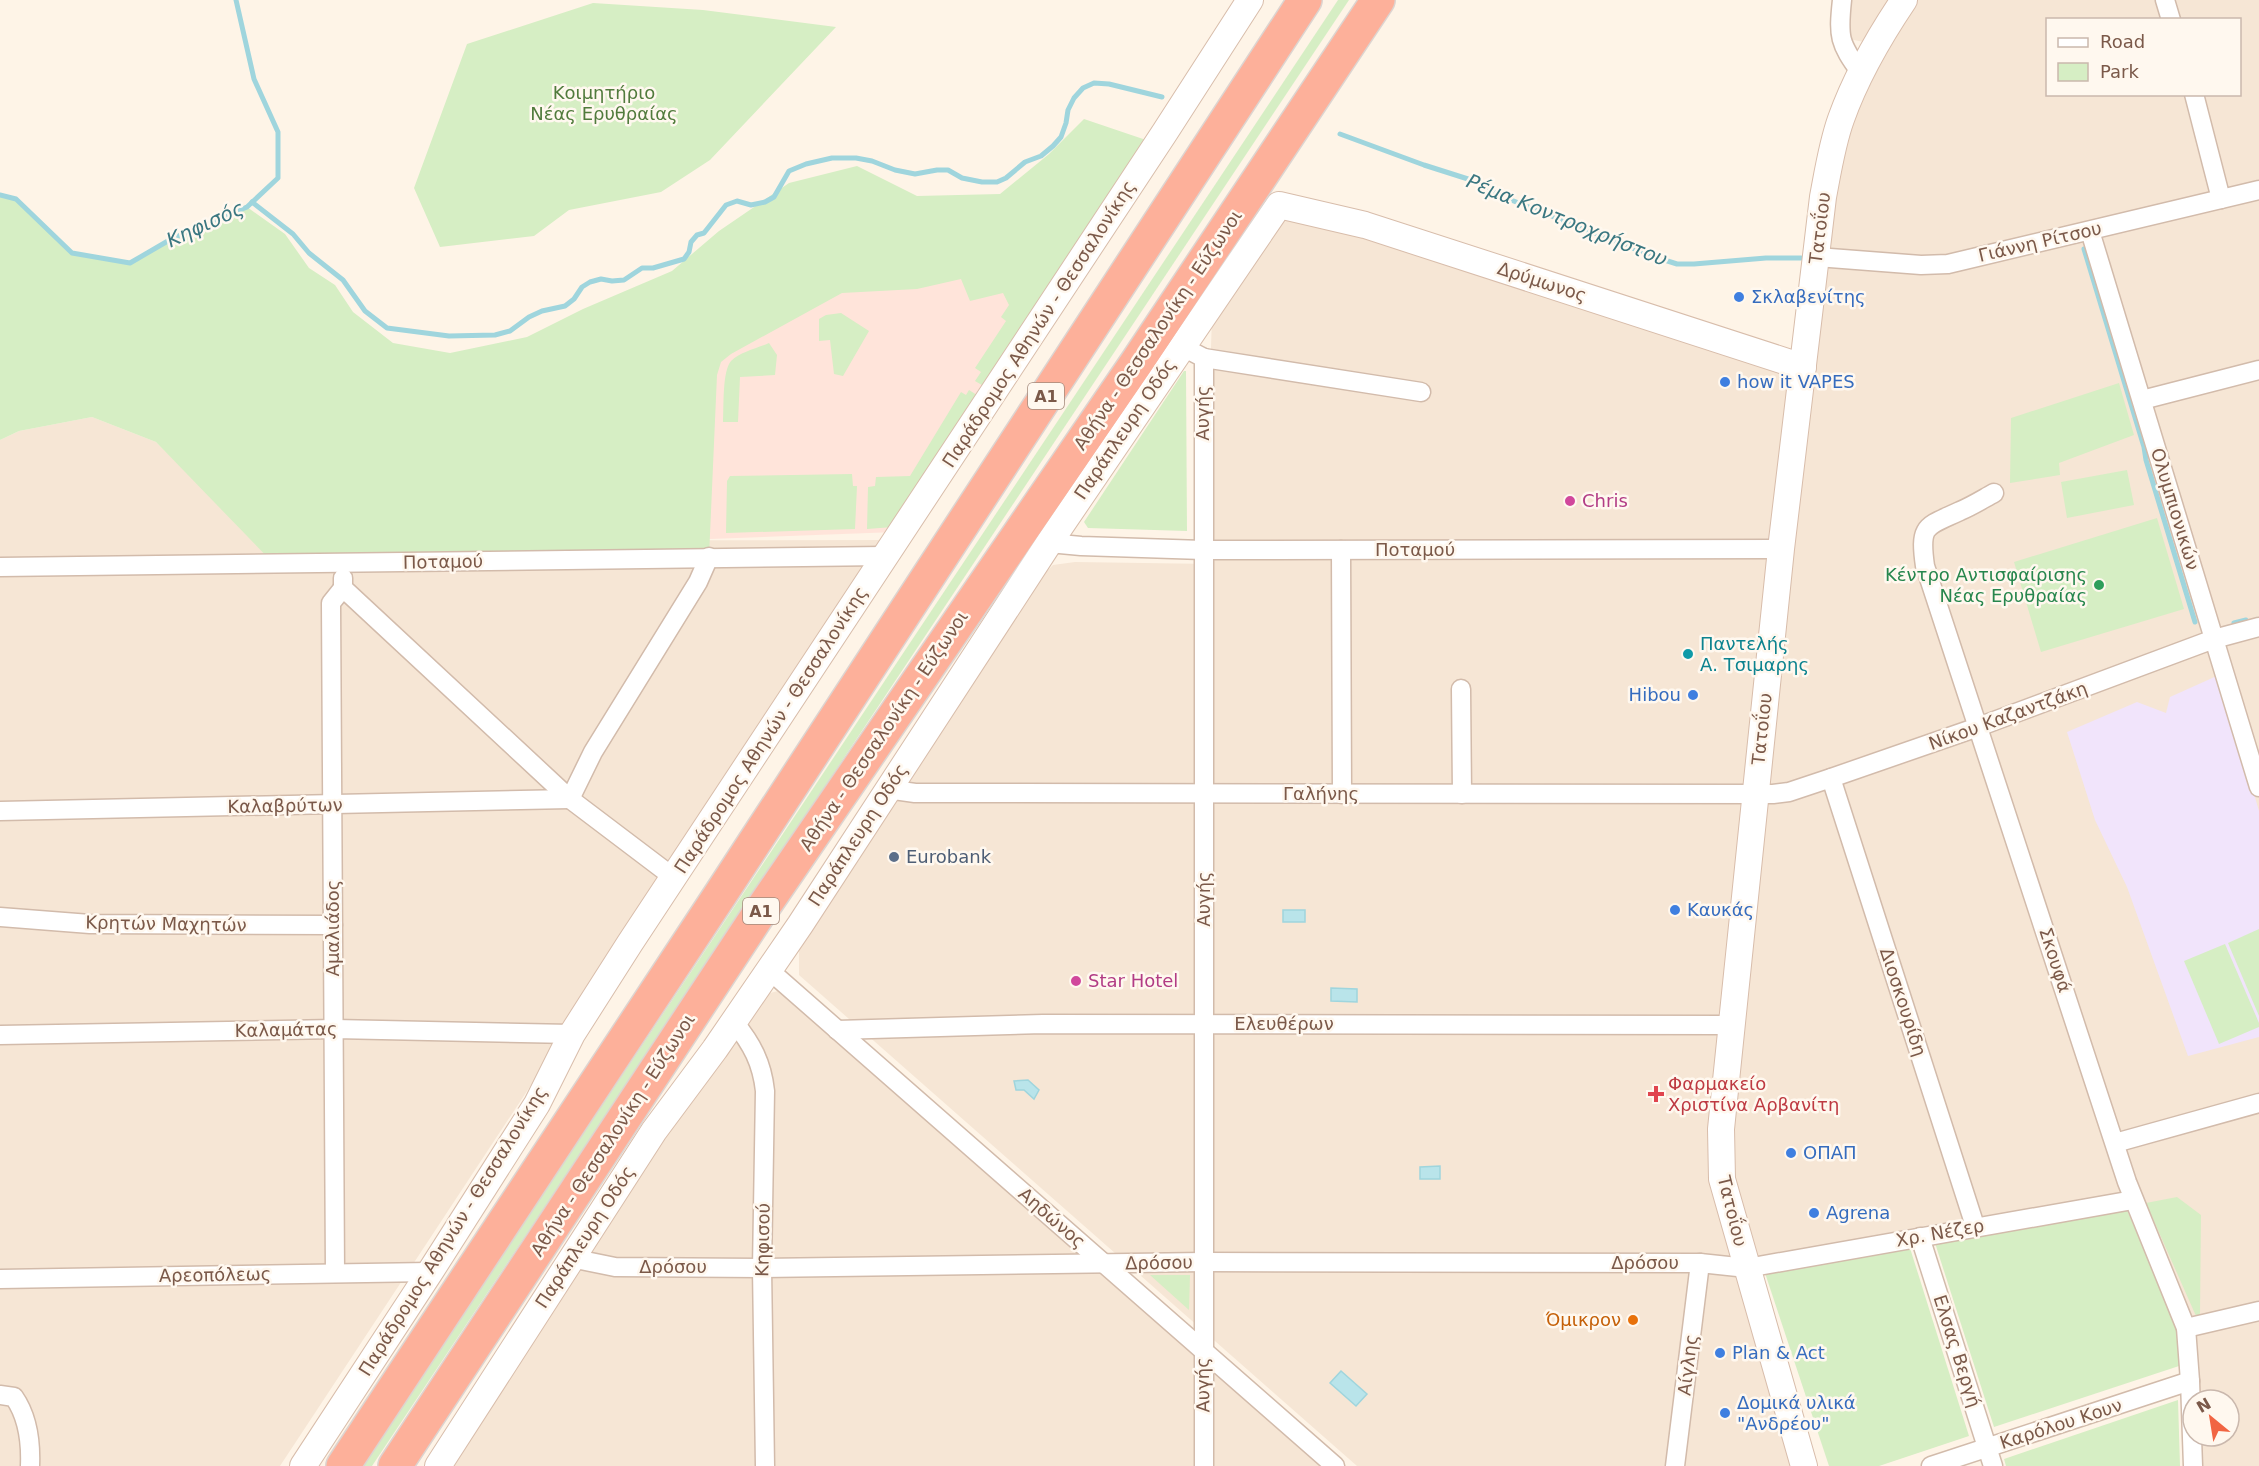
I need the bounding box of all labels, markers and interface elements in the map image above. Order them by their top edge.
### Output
legend [2046,18,2241,96]
text: Road [2100,31,2145,52]
text: Park [2100,61,2139,82]
park label: Κοιμητήριο Νέας Ερυθραίας [530,82,678,124]
water label: Ρέμα Κοντροχρήστου [1463,169,1671,271]
street label: Παράδρομος Αθηνών - Θεσσαλονίκης [938,176,1139,471]
street label: Τατοΐου [1804,191,1834,266]
water label: Κηφισός [163,196,248,252]
street label: Αθήνα - Θεσσαλονίκη - Εύζωνοι [1069,206,1246,454]
street label: Γιάννη Ρίτσου [1976,217,2104,266]
street label: Δρύμωνος [1495,257,1589,306]
place label: Σκλαβενίτης [1751,286,1866,307]
marker: Σκλαβενίτης [1732,290,1746,304]
street label: Παράπλευρη Οδός [1070,354,1180,503]
place label: how it VAPES [1737,371,1855,392]
marker: how it VAPES [1718,375,1732,389]
road number: Α1 [1028,383,1064,409]
street label: Αυγής [1192,385,1213,441]
street label: Ολυμπιονικών [2147,445,2204,572]
place label: Chris [1582,490,1628,511]
marker: Chris [1563,494,1577,508]
street label: Ποταμού [1375,539,1455,560]
street label: Ποταμού [403,550,483,573]
place label: Κέντρο Αντισφαίρισης Νέας Ερυθραίας [1885,564,2087,606]
marker: Κέντρο Αντισφαίρισης Νέας Ερυθραίας [2092,578,2106,592]
street label: Παράδρομος Αθηνών - Θεσσαλονίκης [670,582,871,877]
street label: Αθήνα - Θεσσαλονίκη - Εύζωνοι [795,607,972,855]
place label: Παντελής Α. Τσιμαρης [1700,633,1809,675]
marker: Παντελής Α. Τσιμαρης [1681,647,1695,661]
street label: Νίκου Καζαντζάκη [1926,677,2090,754]
place label: Hibou [1629,684,1681,705]
marker: Hibou [1686,688,1700,702]
street label: Τατοΐου [1746,692,1776,767]
street label: Παράπλευρη Οδός [804,760,911,910]
street label: Γαλήνης [1283,783,1359,804]
street label: Καλαβρύτων [227,794,343,817]
place label: Eurobank [906,846,992,867]
marker: Eurobank [887,850,901,864]
street label: Αυγής [1193,871,1214,927]
street label: Αμαλιάδος [322,880,343,976]
road number: Α1 [743,898,779,924]
place label: Καυκάς [1687,899,1754,920]
marker: Καυκάς [1668,903,1682,917]
street label: Κρητών Μαχητών [85,912,247,935]
street label: Σκουφά [2035,925,2076,995]
street label: Διοσκουρίδη [1876,945,1931,1059]
place label: Star Hotel [1088,970,1178,991]
marker: Star Hotel [1069,974,1083,988]
street label: Αθήνα - Θεσσαλονίκη - Εύζωνοι [526,1010,699,1260]
street label: Ελευθέρων [1234,1013,1334,1034]
street label: Καλαμάτας [234,1018,338,1041]
place label: Φαρμακείο Χριστίνα Αρβανίτη [1668,1073,1839,1115]
street label: Παράδρομος Αθηνών - Θεσσαλονίκης [354,1082,551,1380]
marker: Φαρμακείο Χριστίνα Αρβανίτη [1649,1087,1663,1101]
place label: ΟΠΑΠ [1803,1142,1857,1163]
marker: ΟΠΑΠ [1784,1146,1798,1160]
street label: Παράπλευρη Οδός [531,1162,638,1312]
street label: Τατοΐου [1713,1172,1752,1248]
street label: Αηδώνος [1015,1183,1090,1252]
place label: Agrena [1826,1202,1890,1223]
street label: Κηφισού [751,1203,774,1277]
marker: Agrena [1807,1206,1821,1220]
street label: Χρ. Νέζερ [1894,1214,1986,1251]
street label: Δρόσου [1125,1251,1193,1274]
street label: Δρόσου [1611,1252,1679,1273]
street label: Δρόσου [639,1256,707,1277]
street label: Αρεοπόλεως [159,1263,271,1286]
street label: Ελσας Βεργή [1929,1292,1986,1410]
place label: Όμικρον [1545,1309,1621,1330]
marker: Όμικρον [1626,1313,1640,1327]
street label: Αίγλης [1673,1333,1702,1397]
place label: Plan & Act [1732,1342,1825,1363]
marker: Plan & Act [1713,1346,1727,1360]
street label: Αυγής [1192,1357,1213,1413]
north arrow [2181,1388,2241,1448]
place label: Δομικά υλικά "Ανδρέου" [1737,1392,1856,1434]
street label: Καρόλου Κουν [1997,1394,2125,1453]
text: N [2193,1394,2214,1417]
marker: Δομικά υλικά "Ανδρέου" [1718,1406,1732,1420]

